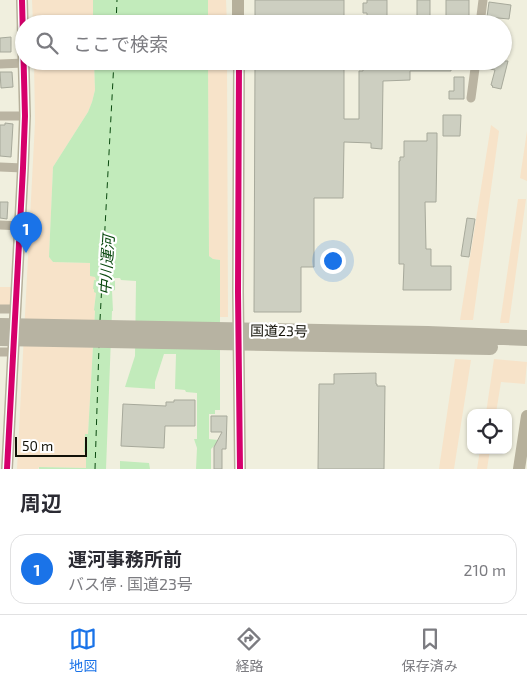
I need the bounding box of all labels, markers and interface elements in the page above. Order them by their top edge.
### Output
search box [15,15,512,70]
icon: search [33,29,61,57]
text: ここで検索 [73,32,168,55]
pin: 1 [10,212,42,253]
water label: 中川運河 [95,231,117,295]
your location [320,248,346,274]
street label: 国道23号 [250,321,308,340]
map controls [467,409,512,454]
button: locate [467,409,512,454]
scale bar [15,434,88,457]
text: 50 m [22,437,53,454]
text: 周辺 [20,490,62,515]
text: 運河事務所前 [68,547,182,570]
text: 1 [34,560,40,579]
text: 210 m [463,560,506,579]
text: バス停 · 国道23号 [68,574,193,593]
tab: 地図 [69,625,97,675]
tab: 経路 [235,625,263,675]
tab: 保存済み [402,625,458,675]

